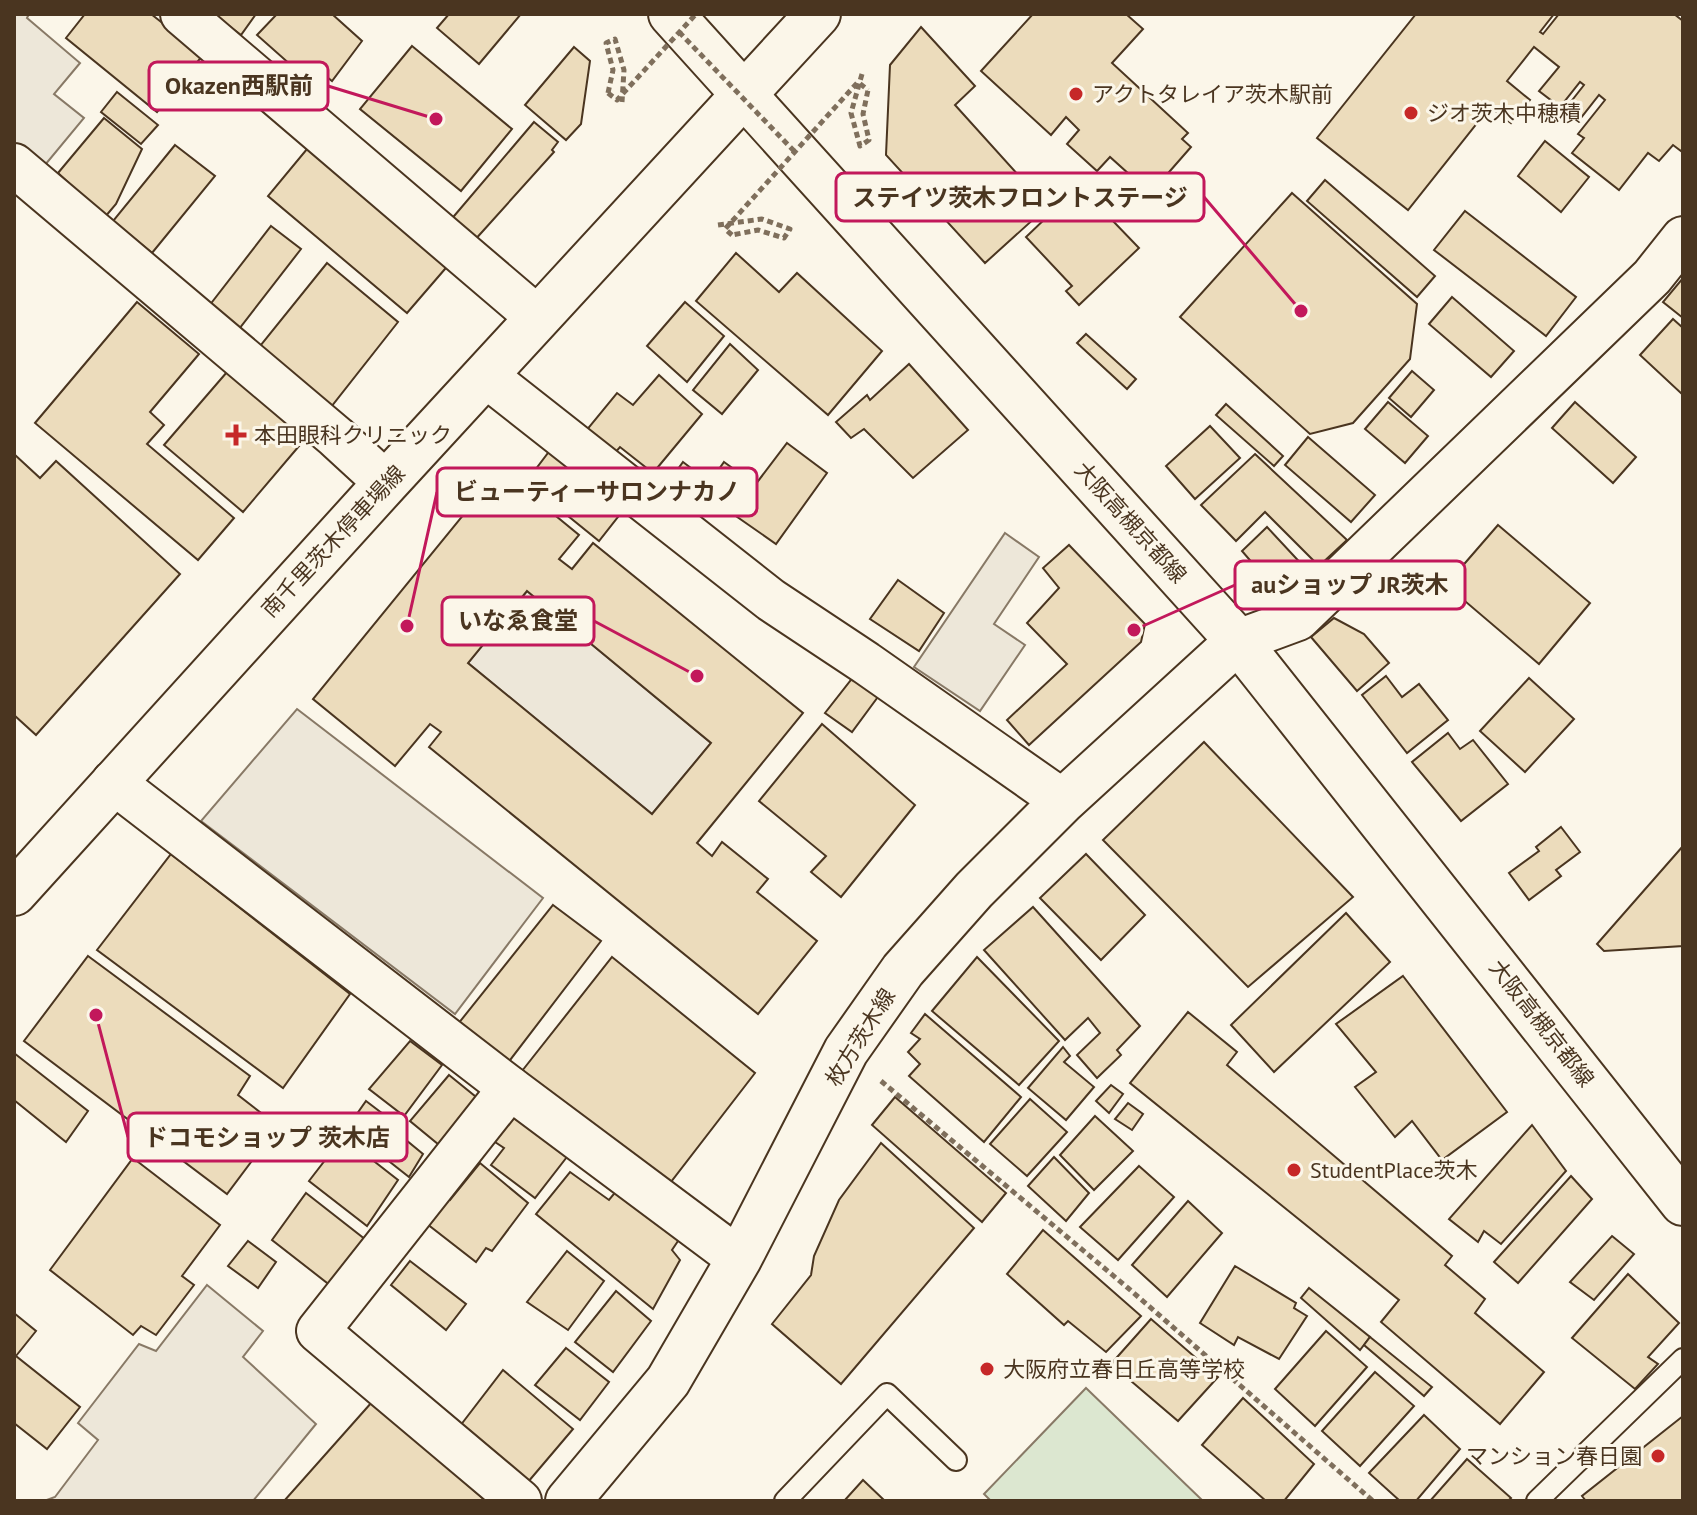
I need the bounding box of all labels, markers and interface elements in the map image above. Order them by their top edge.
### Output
callout: Okazen西駅前 [149,62,328,110]
text: Okazen西駅前 [165,70,313,101]
place label: アクトタレイア茨木駅前 [1092,80,1333,108]
marker: アクトタレイア茨木駅前 [1067,85,1085,103]
place label: ジオ茨木中穂積 [1427,99,1581,127]
marker: ジオ茨木中穂積 [1402,104,1420,122]
callout: ステイツ茨木フロントステージ [836,173,1204,221]
text: ステイツ茨木フロントステージ [852,182,1188,213]
place label: 本田眼科クリニック [254,421,452,449]
marker: 本田眼科クリニック [225,424,247,446]
street label: 大阪高槻京都線 [1069,455,1193,589]
street label: 南千里茨木停車場線 [255,459,411,623]
callout: ビューティーサロンナカノ [437,468,757,516]
text: ビューティーサロンナカノ [454,476,740,507]
callout: auショップ JR茨木 [1235,561,1465,609]
text: auショップ JR茨木 [1251,569,1449,600]
callout: いなゑ食堂 [442,597,594,645]
text: いなゑ食堂 [458,605,578,636]
street label: 大阪高槻京都線 [1484,954,1600,1092]
street label: 枚方茨木線 [819,983,901,1091]
callout: ドコモショップ 茨木店 [128,1113,407,1161]
text: ドコモショップ 茨木店 [144,1122,390,1153]
place label: StudentPlace茨木 [1310,1156,1478,1184]
marker: StudentPlace茨木 [1285,1161,1303,1179]
place label: 大阪府立春日丘高等学校 [1003,1355,1245,1383]
marker: 大阪府立春日丘高等学校 [978,1360,996,1378]
place label: マンション春日園 [1466,1442,1642,1470]
marker: マンション春日園 [1649,1447,1667,1465]

